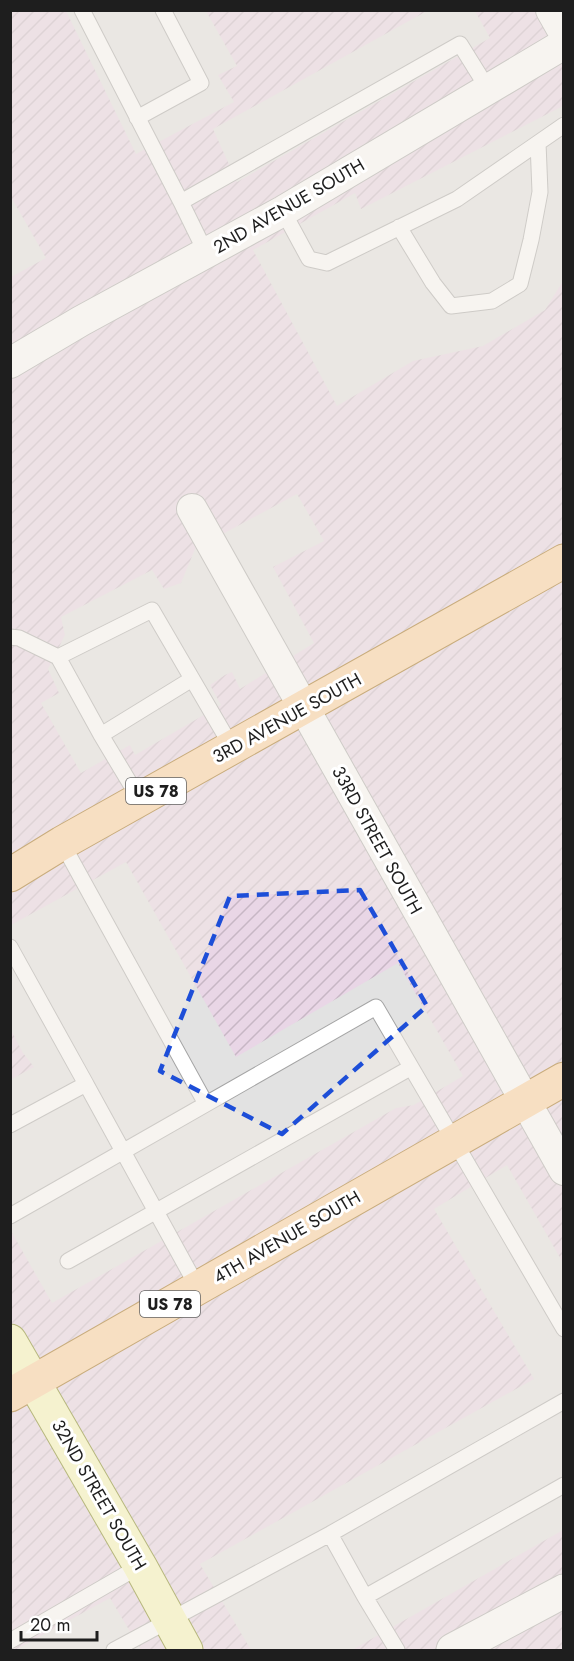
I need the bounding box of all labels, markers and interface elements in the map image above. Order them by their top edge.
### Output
street label: 2ND AVENUE SOUTH [209,152,369,260]
street label: 3RD AVENUE SOUTH [208,666,366,770]
street label: 33RD STREET SOUTH [325,761,429,919]
road number: US 78 [126,778,186,804]
street label: 4TH AVENUE SOUTH [209,1184,365,1290]
road number: US 78 [140,1291,200,1317]
street label: 32ND STREET SOUTH [45,1415,153,1575]
scale bar [21,1604,98,1642]
text: 20 m [30,1612,70,1638]

